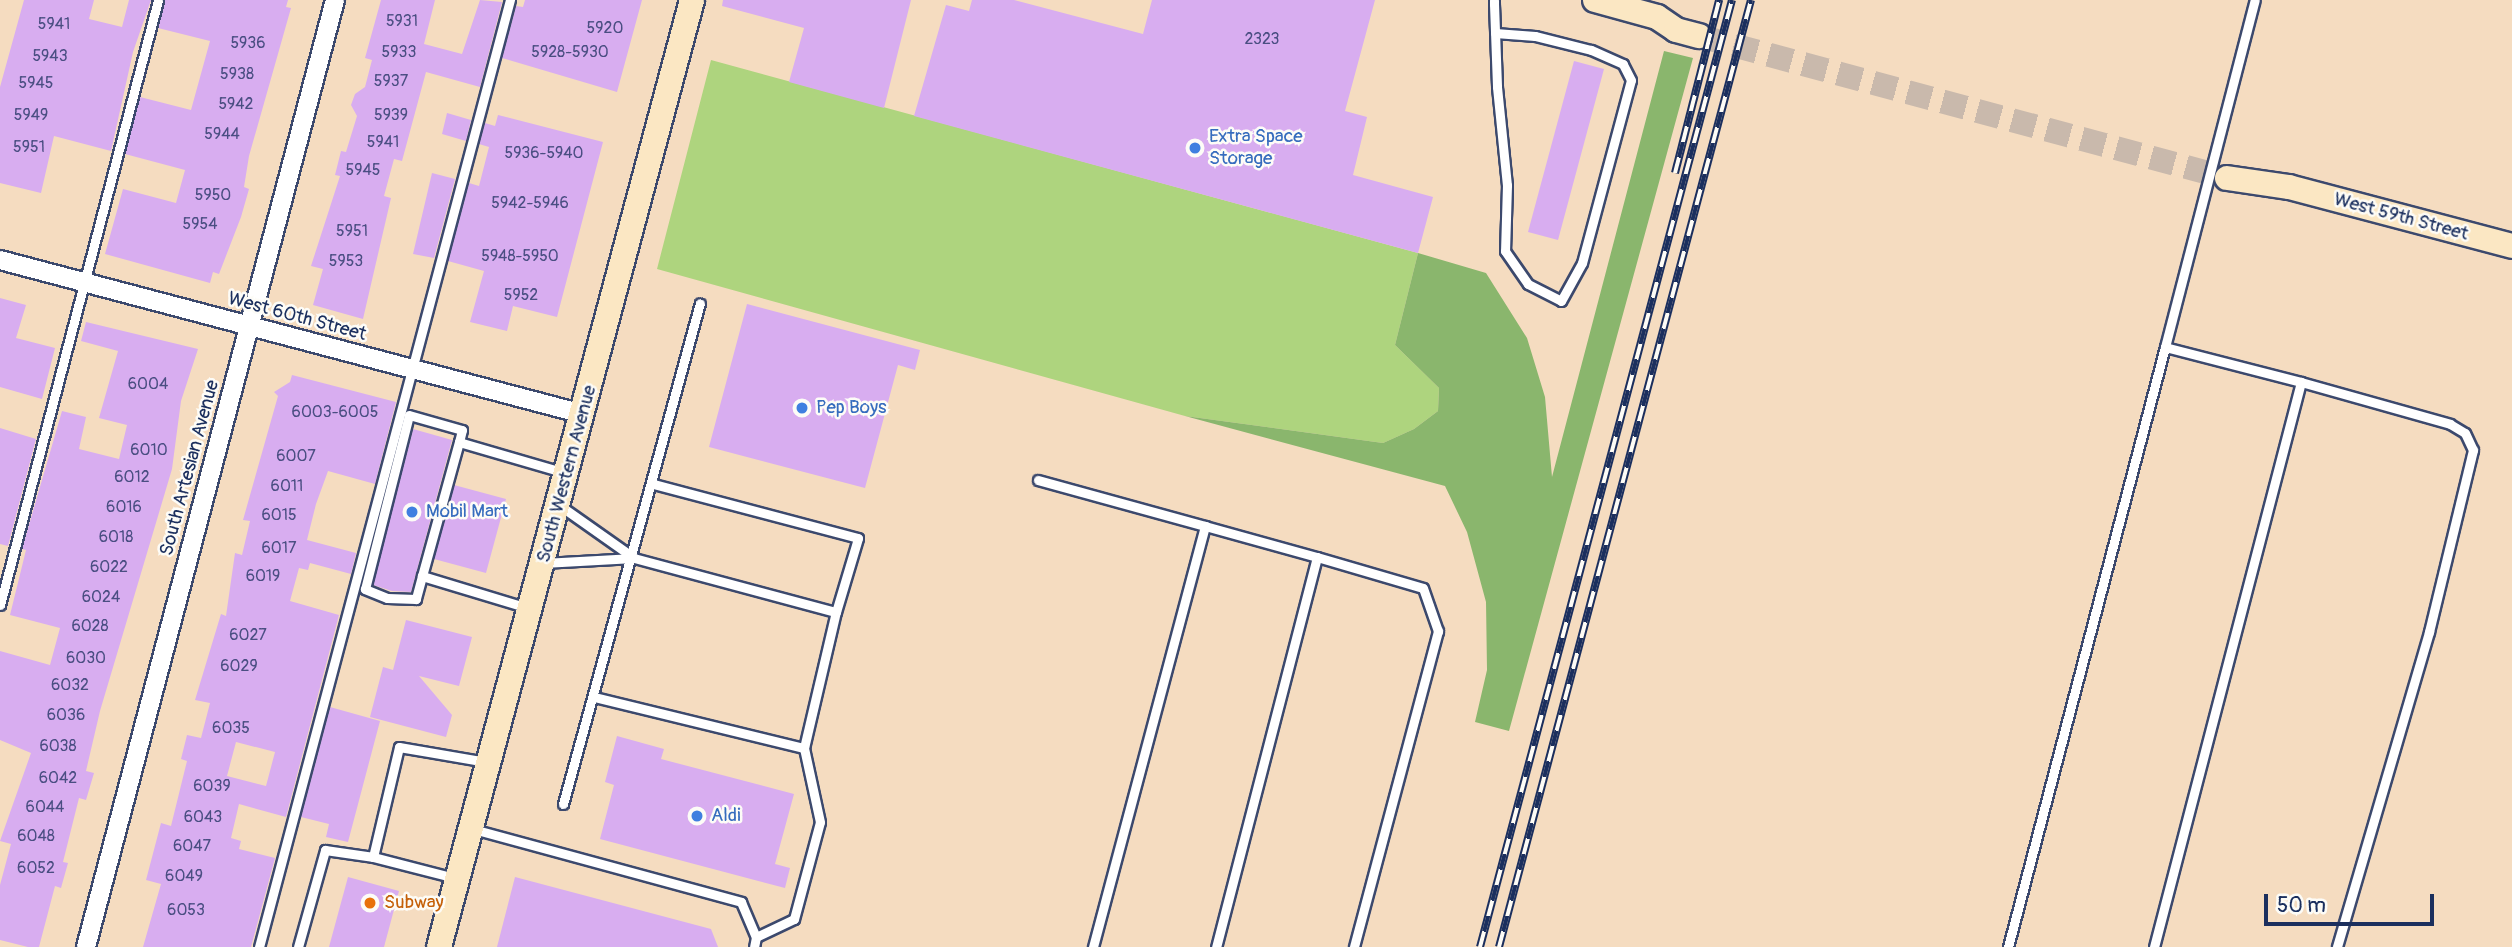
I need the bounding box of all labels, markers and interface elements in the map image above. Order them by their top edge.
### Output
house number: 5931 [386,11,418,31]
house number: 5941 [38,14,70,34]
house number: 5920 [587,18,623,38]
house number: 2323 [1245,29,1279,49]
house number: 5936 [230,33,266,53]
house number: 5933 [382,42,416,62]
house number: 5928-5930 [531,42,609,62]
house number: 5943 [32,46,68,66]
house number: 5938 [220,64,254,84]
house number: 5937 [374,71,408,91]
house number: 5945 [19,73,53,93]
house number: 5942 [218,94,254,114]
house number: 5949 [14,105,48,125]
house number: 5939 [374,105,408,125]
house number: 5944 [204,124,240,144]
place label: Extra Space Storage [1209,126,1303,170]
house number: 5941 [367,132,399,152]
house number: 5951 [13,137,45,157]
marker: Extra Space Storage [1187,140,1203,156]
house number: 5936-5940 [504,143,584,163]
house number: 5945 [346,160,380,180]
house number: 5950 [195,185,231,205]
street label: West 59th Street [2331,188,2471,246]
house number: 5942-5946 [491,193,569,213]
house number: 5954 [183,214,217,234]
house number: 5951 [336,221,368,241]
house number: 5948-5950 [481,246,559,266]
house number: 5953 [329,251,363,271]
house number: 5952 [504,285,538,305]
street label: West 60th Street [225,288,369,346]
house number: 6004 [128,374,168,394]
street label: South Artesian Avenue [156,378,224,558]
street label: South Western Avenue [532,383,602,565]
place label: Pep Boys [816,397,887,419]
marker: Pep Boys [794,400,810,416]
house number: 6003-6005 [292,402,378,422]
house number: 6010 [130,440,168,460]
house number: 6007 [276,446,316,466]
house number: 6012 [114,467,150,487]
house number: 6011 [271,476,303,496]
house number: 6016 [106,497,142,517]
place label: Mobil Mart [426,501,508,523]
marker: Mobil Mart [404,504,420,520]
house number: 6015 [261,505,297,525]
house number: 6018 [99,527,133,547]
house number: 6017 [262,538,296,558]
house number: 6022 [90,557,128,577]
house number: 6019 [246,566,280,586]
house number: 6024 [82,587,120,607]
house number: 6028 [71,616,109,636]
house number: 6027 [229,625,267,645]
house number: 6030 [66,648,106,668]
house number: 6029 [220,656,258,676]
house number: 6032 [51,675,89,695]
house number: 6036 [47,705,85,725]
house number: 6035 [212,718,250,738]
house number: 6038 [39,736,77,756]
house number: 6042 [39,768,77,788]
house number: 6039 [193,776,231,796]
house number: 6044 [26,797,64,817]
place label: Aldi [711,805,741,827]
house number: 6043 [184,807,222,827]
marker: Aldi [689,808,705,824]
house number: 6048 [17,826,55,846]
house number: 6047 [173,836,211,856]
house number: 6052 [17,858,55,878]
house number: 6049 [165,866,203,886]
scale bar [2267,880,2437,924]
place label: Subway [384,892,444,914]
text: 50 m [2277,892,2326,919]
marker: Subway [362,895,378,911]
house number: 6053 [167,900,205,920]

